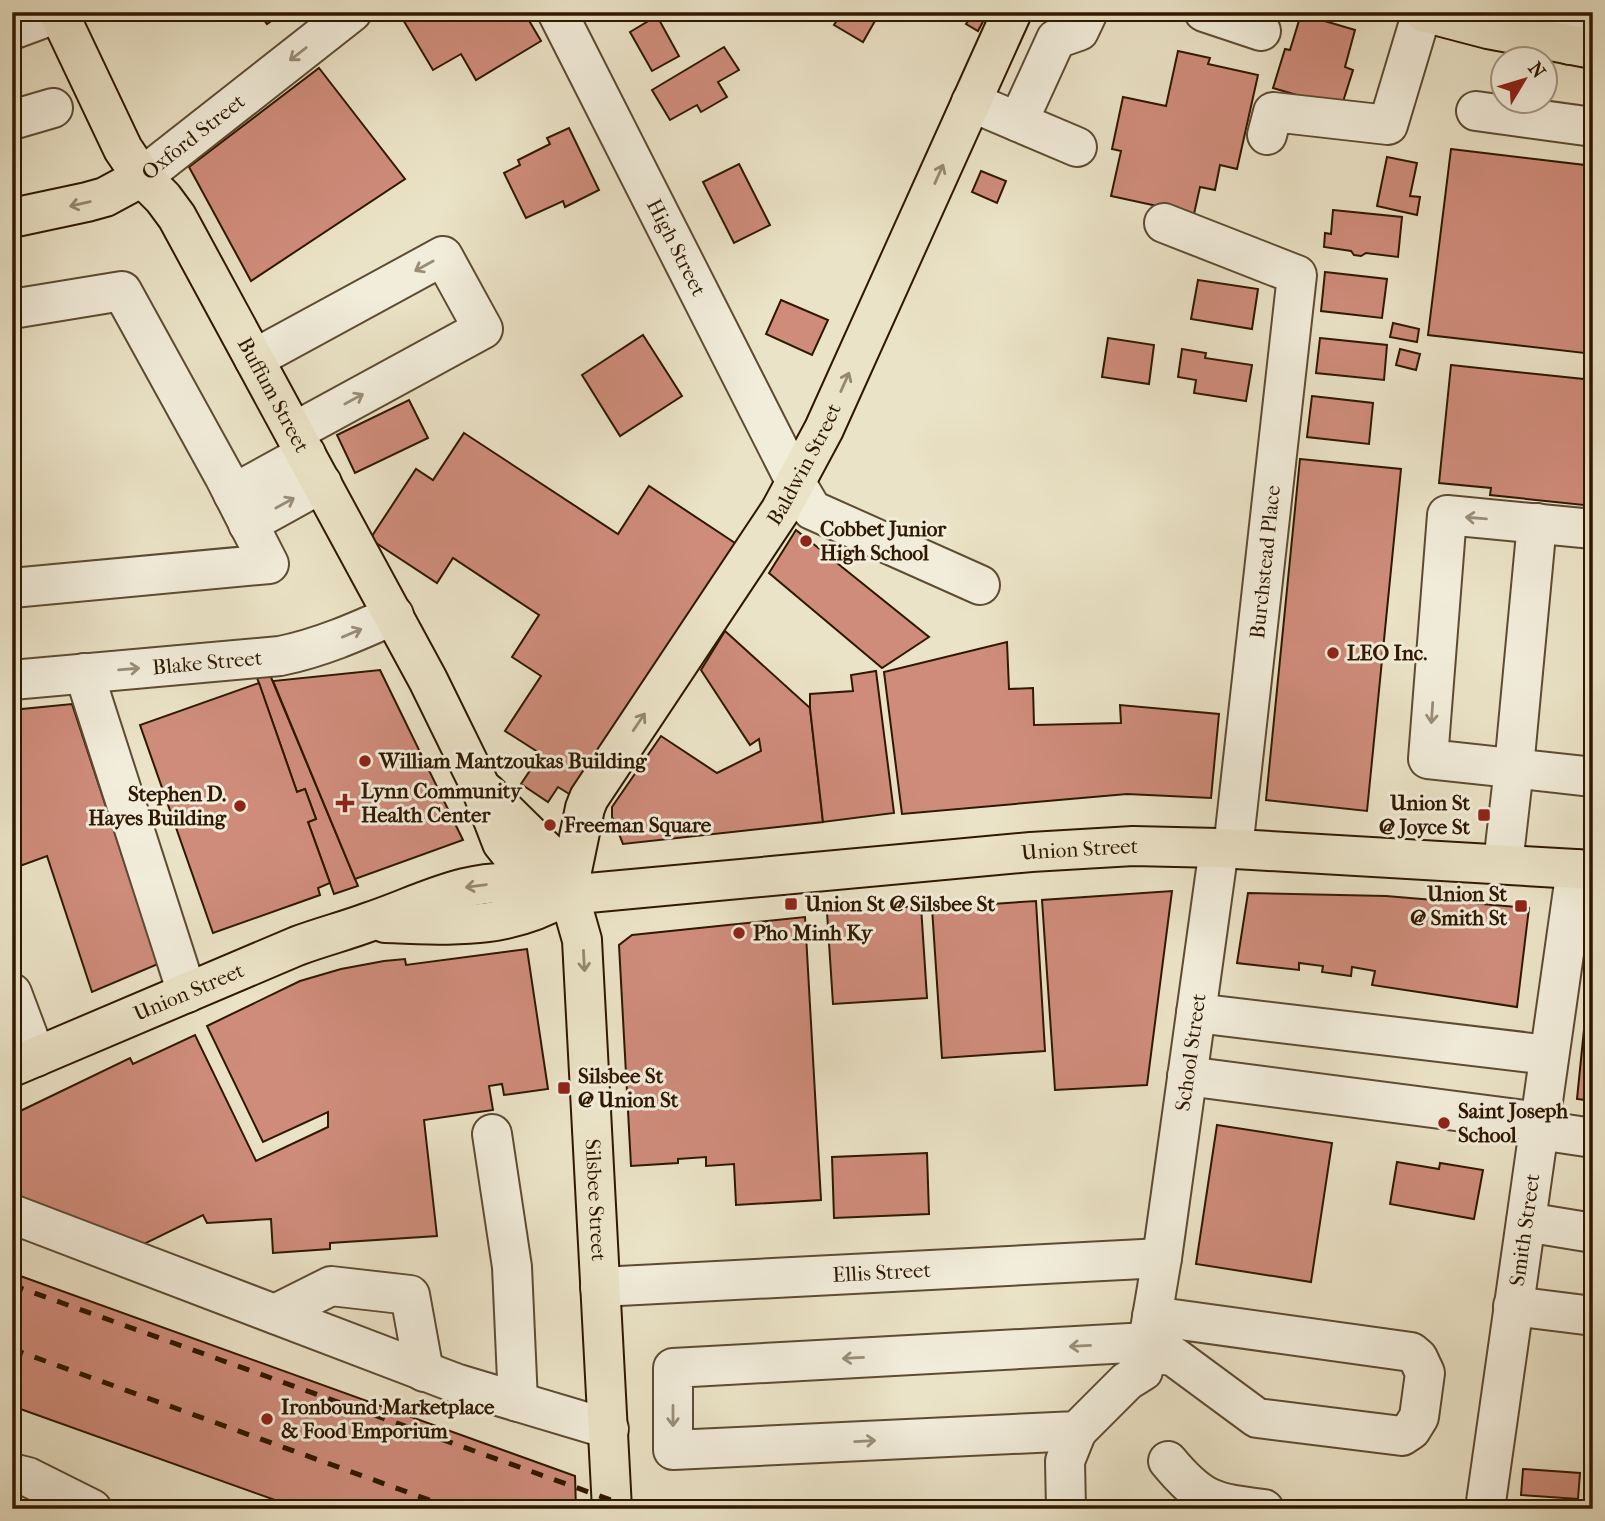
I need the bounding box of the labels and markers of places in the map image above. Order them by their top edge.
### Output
place label: Cobbet Junior High School [820,517,947,565]
marker: Cobbet Junior High School [798,533,814,549]
place label: LEO Inc. [1347,641,1427,665]
marker: LEO Inc. [1325,645,1341,661]
place label: William Mantzoukas Building [378,749,647,773]
marker: William Mantzoukas Building [357,753,373,769]
place label: Lynn Community Health Center [361,779,523,827]
place label: Stephen D. Hayes Building [88,782,227,830]
place label: Union St @ Joyce St [1379,791,1470,839]
marker: Lynn Community Health Center [335,793,355,813]
marker: Stephen D. Hayes Building [232,798,248,814]
marker: Union St @ Joyce St [1476,807,1492,823]
place label: Freeman Square [563,813,712,837]
marker: Freeman Square [542,817,558,833]
place label: Union St @ Smith St [1410,882,1507,930]
place label: Union St @ Silsbee St [804,892,995,916]
marker: Union St @ Silsbee St [783,896,799,912]
marker: Union St @ Smith St [1513,898,1529,914]
place label: Pho Minh Ky [753,921,874,945]
marker: Pho Minh Ky [731,925,747,941]
place label: Silsbee St @ Union St [578,1064,679,1112]
marker: Silsbee St @ Union St [556,1080,572,1096]
place label: Saint Joseph School [1458,1099,1568,1147]
marker: Saint Joseph School [1436,1115,1452,1131]
place label: Ironbound Marketplace & Food Emporium [281,1395,495,1443]
marker: Ironbound Marketplace & Food Emporium [259,1411,275,1427]

